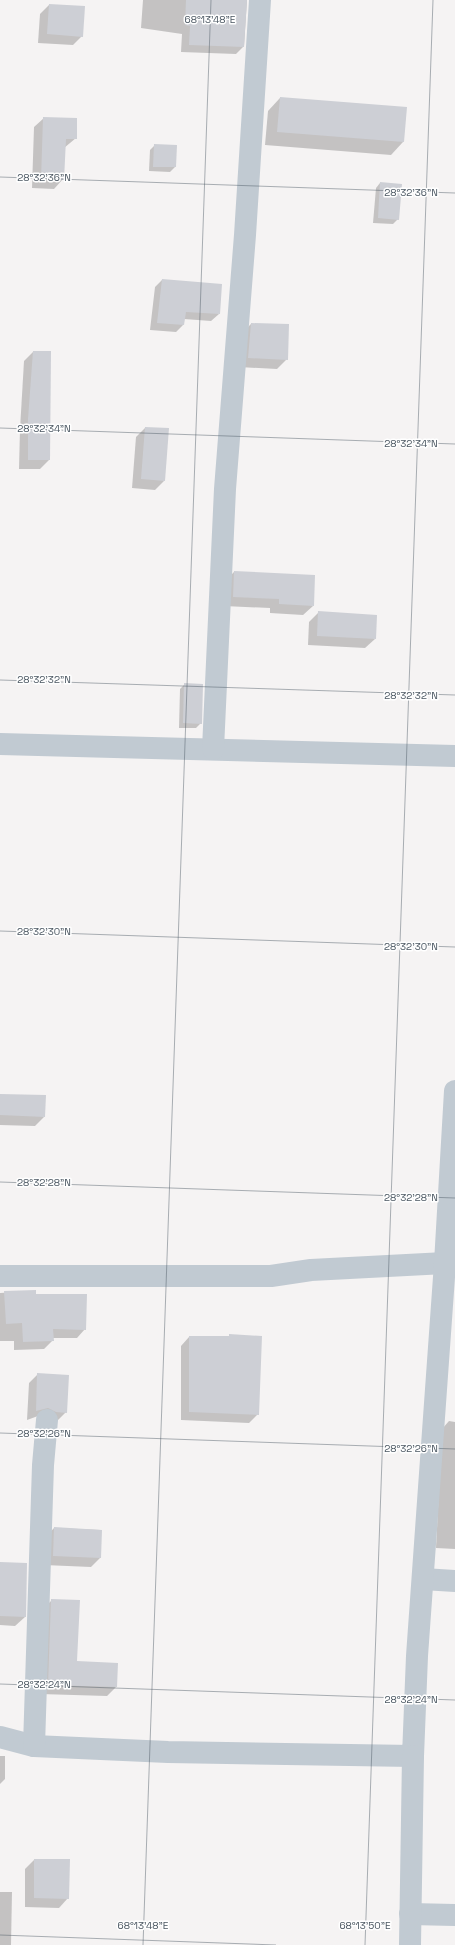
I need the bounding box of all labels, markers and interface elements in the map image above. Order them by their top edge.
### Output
text: 68°13'48"E [185,13,236,26]
text: 28°32'36"N [17,171,71,184]
text: 28°32'36"N [384,186,438,199]
text: 28°32'34"N [17,422,71,435]
text: 28°32'34"N [384,437,438,450]
text: 28°32'32"N [17,673,71,686]
text: 28°32'32"N [384,689,438,702]
text: 28°32'30"N [17,925,71,938]
text: 28°32'30"N [384,940,438,953]
text: 28°32'28"N [17,1176,71,1189]
text: 28°32'28"N [384,1191,438,1204]
text: 28°32'26"N [17,1427,71,1440]
text: 28°32'26"N [384,1442,438,1455]
text: 28°32'24"N [17,1678,71,1691]
text: 28°32'24"N [384,1693,438,1706]
text: 68°13'48"E [118,1919,169,1932]
text: 68°13'50"E [339,1919,391,1932]

